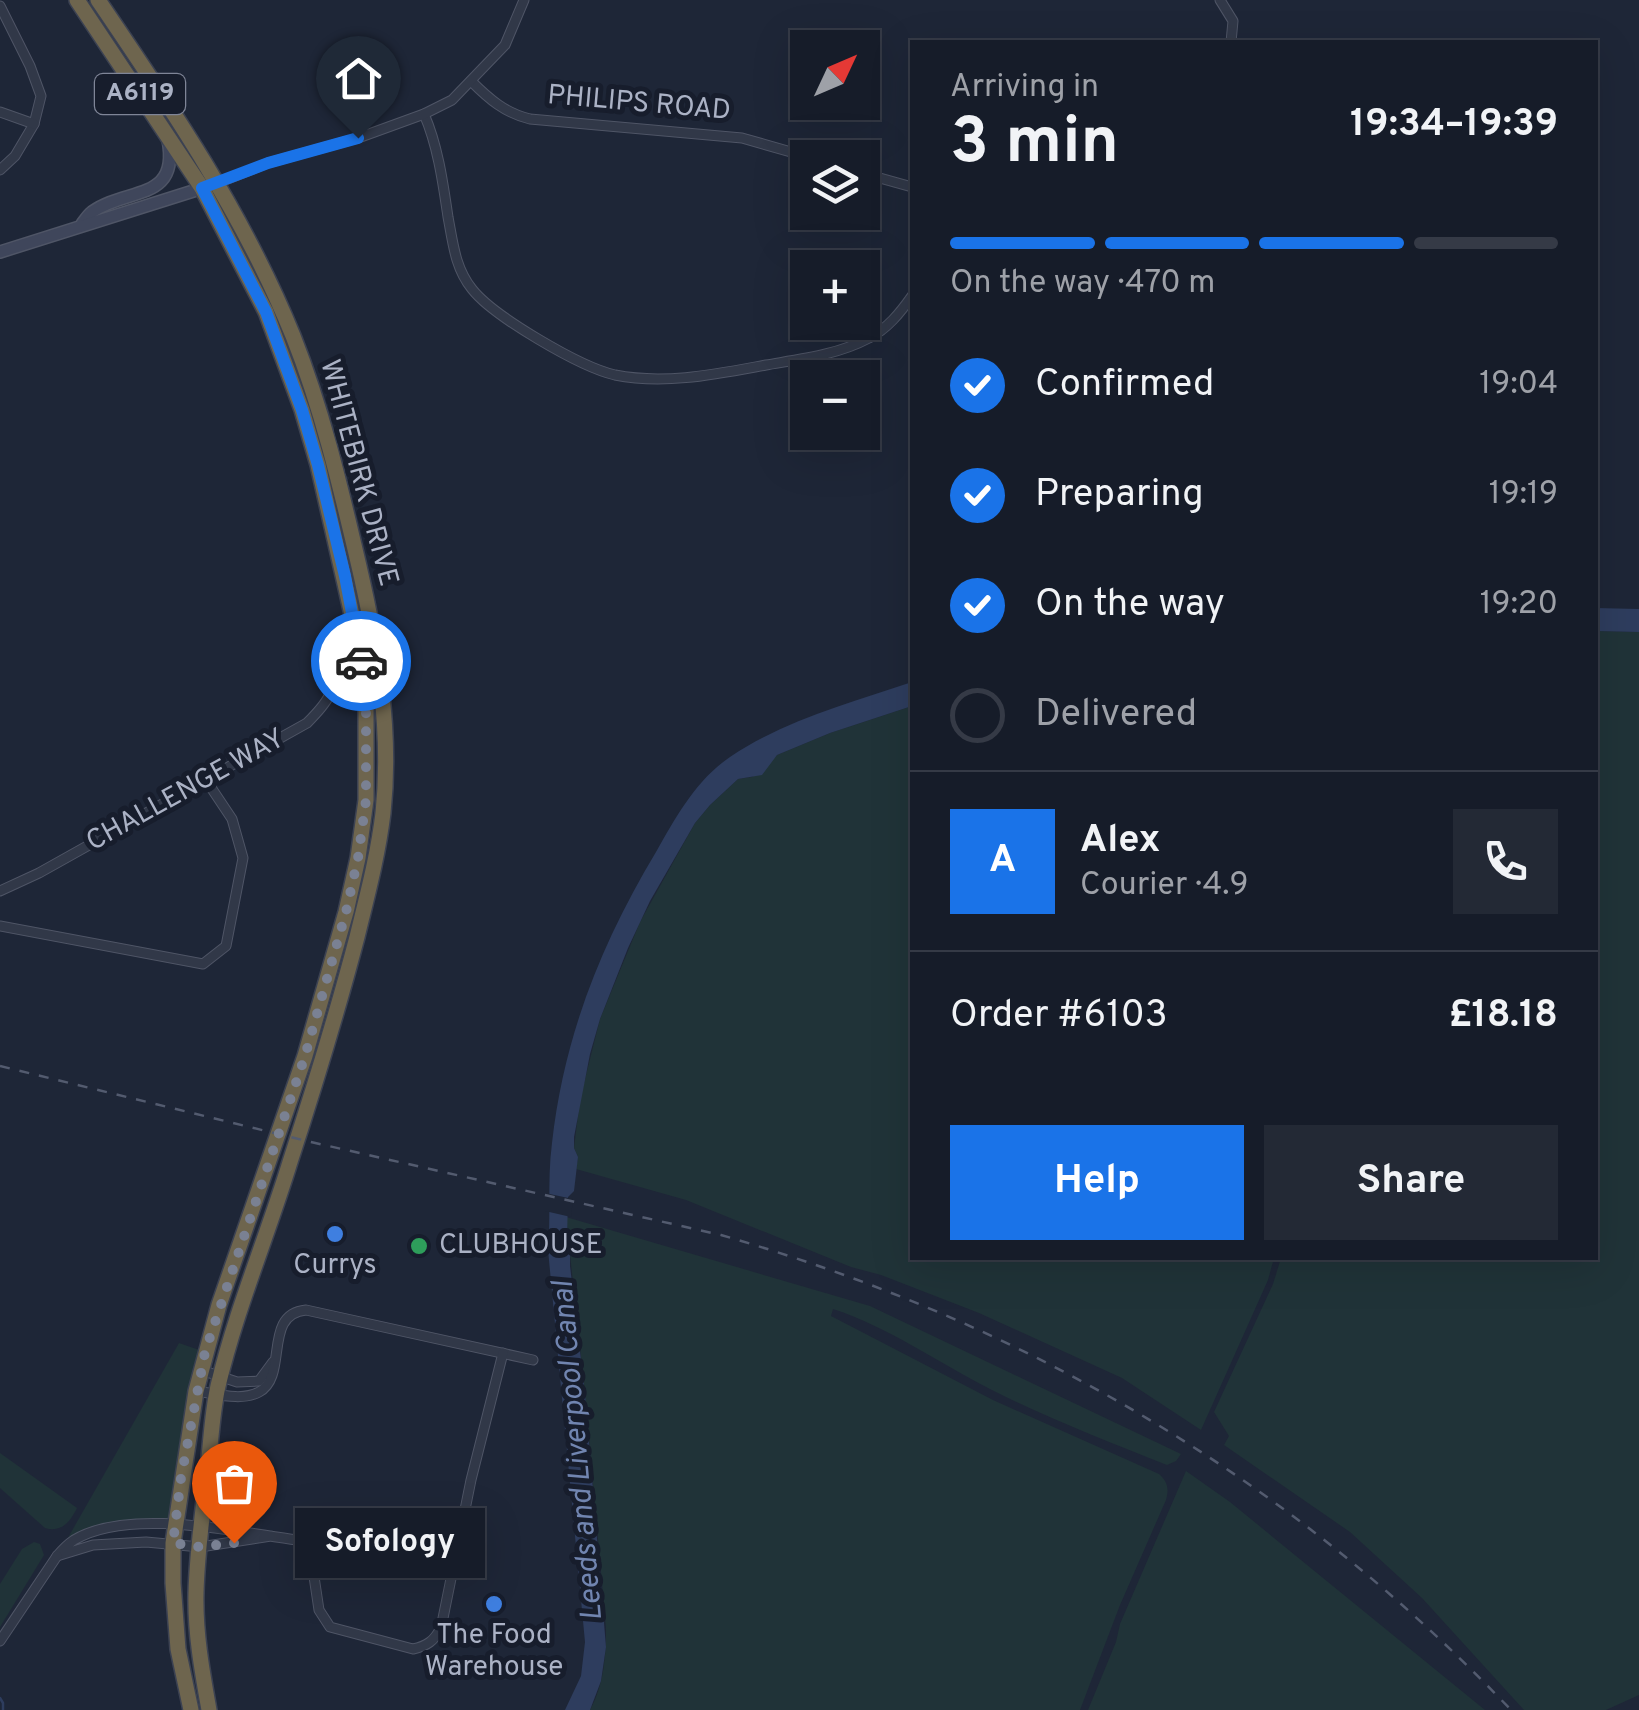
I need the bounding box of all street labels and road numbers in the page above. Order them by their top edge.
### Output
road number: A6119 [95,74,185,114]
street label: PHILIPS ROAD [546,78,732,130]
street label: WHITEBIRK DRIVE [310,356,406,590]
street label: CHALLENGE WAY [80,721,292,861]

